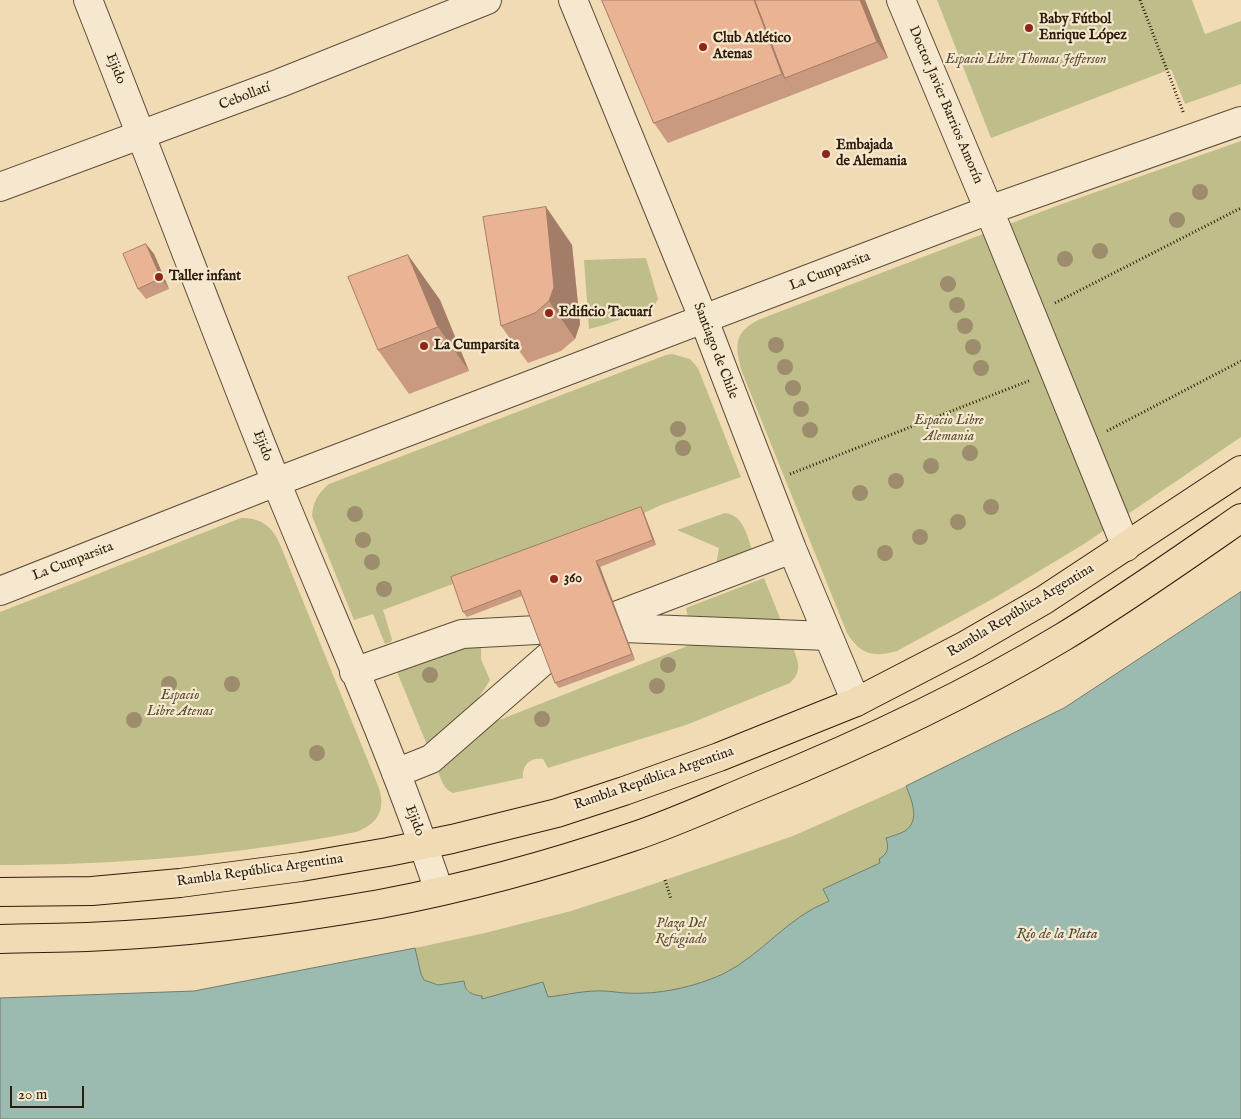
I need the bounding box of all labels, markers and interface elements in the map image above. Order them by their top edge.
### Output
place label: Baby Fútbol Enrique López [1039,12,1127,44]
marker: Baby Fútbol Enrique López [1023,22,1035,34]
street label: Doctor Javier Barrios Amorín [904,24,986,186]
place label: Club Atlético Atenas [713,31,791,64]
marker: Club Atlético Atenas [697,41,709,53]
street label: Ejido [101,51,129,87]
park label: Espacio Libre Thomas Jefferson [945,52,1107,68]
street label: Cebollatí [217,80,273,114]
place label: Embajada de Alemania [836,138,907,170]
marker: Embajada de Alemania [820,148,832,160]
street label: La Cumparsita [787,249,873,295]
place label: Taller infant [169,269,241,285]
marker: Taller infant [153,271,165,283]
street label: Santiago de Chile [689,300,741,402]
place label: Edificio Tacuarí [559,305,652,321]
marker: Edificio Tacuarí [543,307,555,319]
place label: La Cumparsita [434,338,519,354]
marker: La Cumparsita [418,340,430,352]
park label: Espacio Libre Alemania [914,413,984,446]
street label: Ejido [248,428,276,464]
street label: La Cumparsita [30,539,116,585]
street label: Rambla República Argentina [945,561,1097,661]
place label: 360 [564,571,582,587]
marker: 360 [548,573,560,585]
park label: Espacio Libre Atenas [147,688,213,720]
street label: Rambla República Argentina [572,744,736,814]
street label: Ejido [400,803,428,839]
street label: Rambla República Argentina [176,851,344,891]
park label: Plaza Del Refugiado [655,916,707,949]
water label: Río de la Plata [1016,926,1098,944]
scale bar [12,1076,86,1108]
text: 20 m [18,1085,47,1104]

